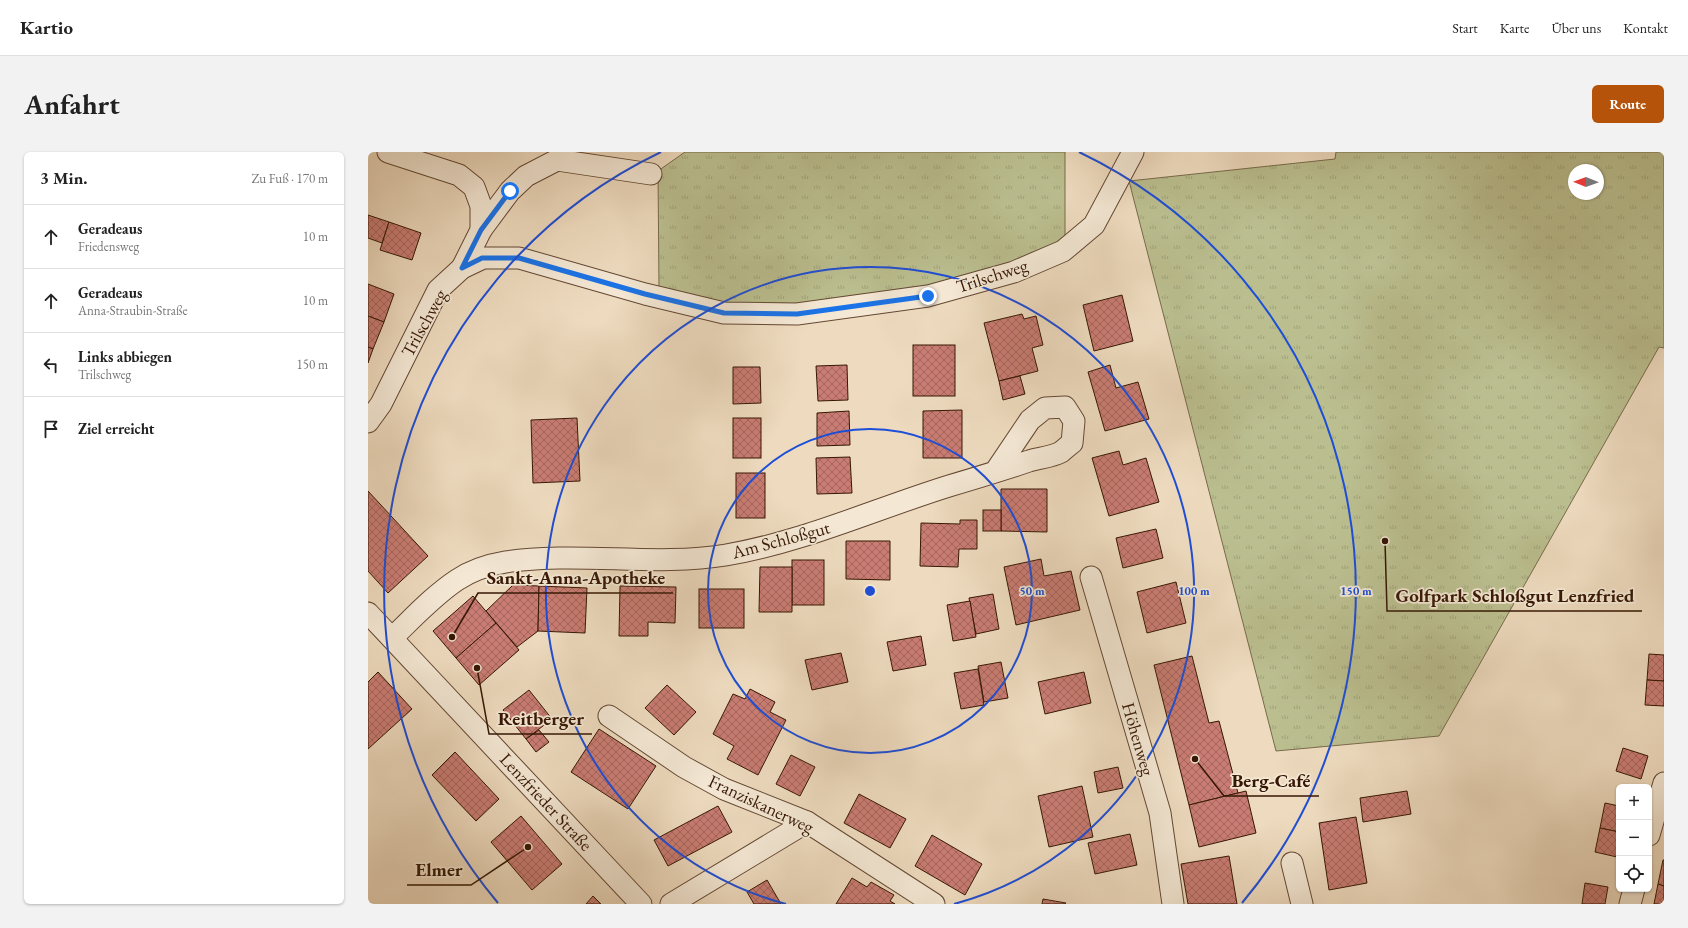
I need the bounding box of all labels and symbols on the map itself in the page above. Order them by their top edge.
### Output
north arrow [1568,164,1604,200]
route start [501,182,519,200]
street label: Trilschweg [953,253,1031,298]
street label: Trilschweg [396,285,452,361]
route end [919,287,937,305]
street label: Am Schloßgut [728,515,833,564]
callout: Sankt-Anna-Apotheke [478,562,673,593]
text: Sankt-Anna-Apotheke [487,565,665,590]
callout: Golfpark Schloßgut Lenzfried [1387,580,1642,611]
text: 50 m [1019,583,1045,599]
text: 100 m [1178,583,1210,599]
text: 150 m [1340,583,1372,599]
text: Golfpark Schloßgut Lenzfried [1396,583,1635,608]
centre of rings [863,584,877,598]
street label: Höhenweg [1117,700,1160,778]
callout: Reitberger [489,703,592,734]
text: Reitberger [498,706,584,731]
street label: Lenzfrieder Straße [495,748,598,856]
callout: Berg-Café [1224,765,1319,796]
text: Berg-Café [1231,768,1311,793]
street label: Franziskanerweg [705,769,818,838]
callout: Elmer [407,854,471,885]
text: Elmer [415,857,463,882]

